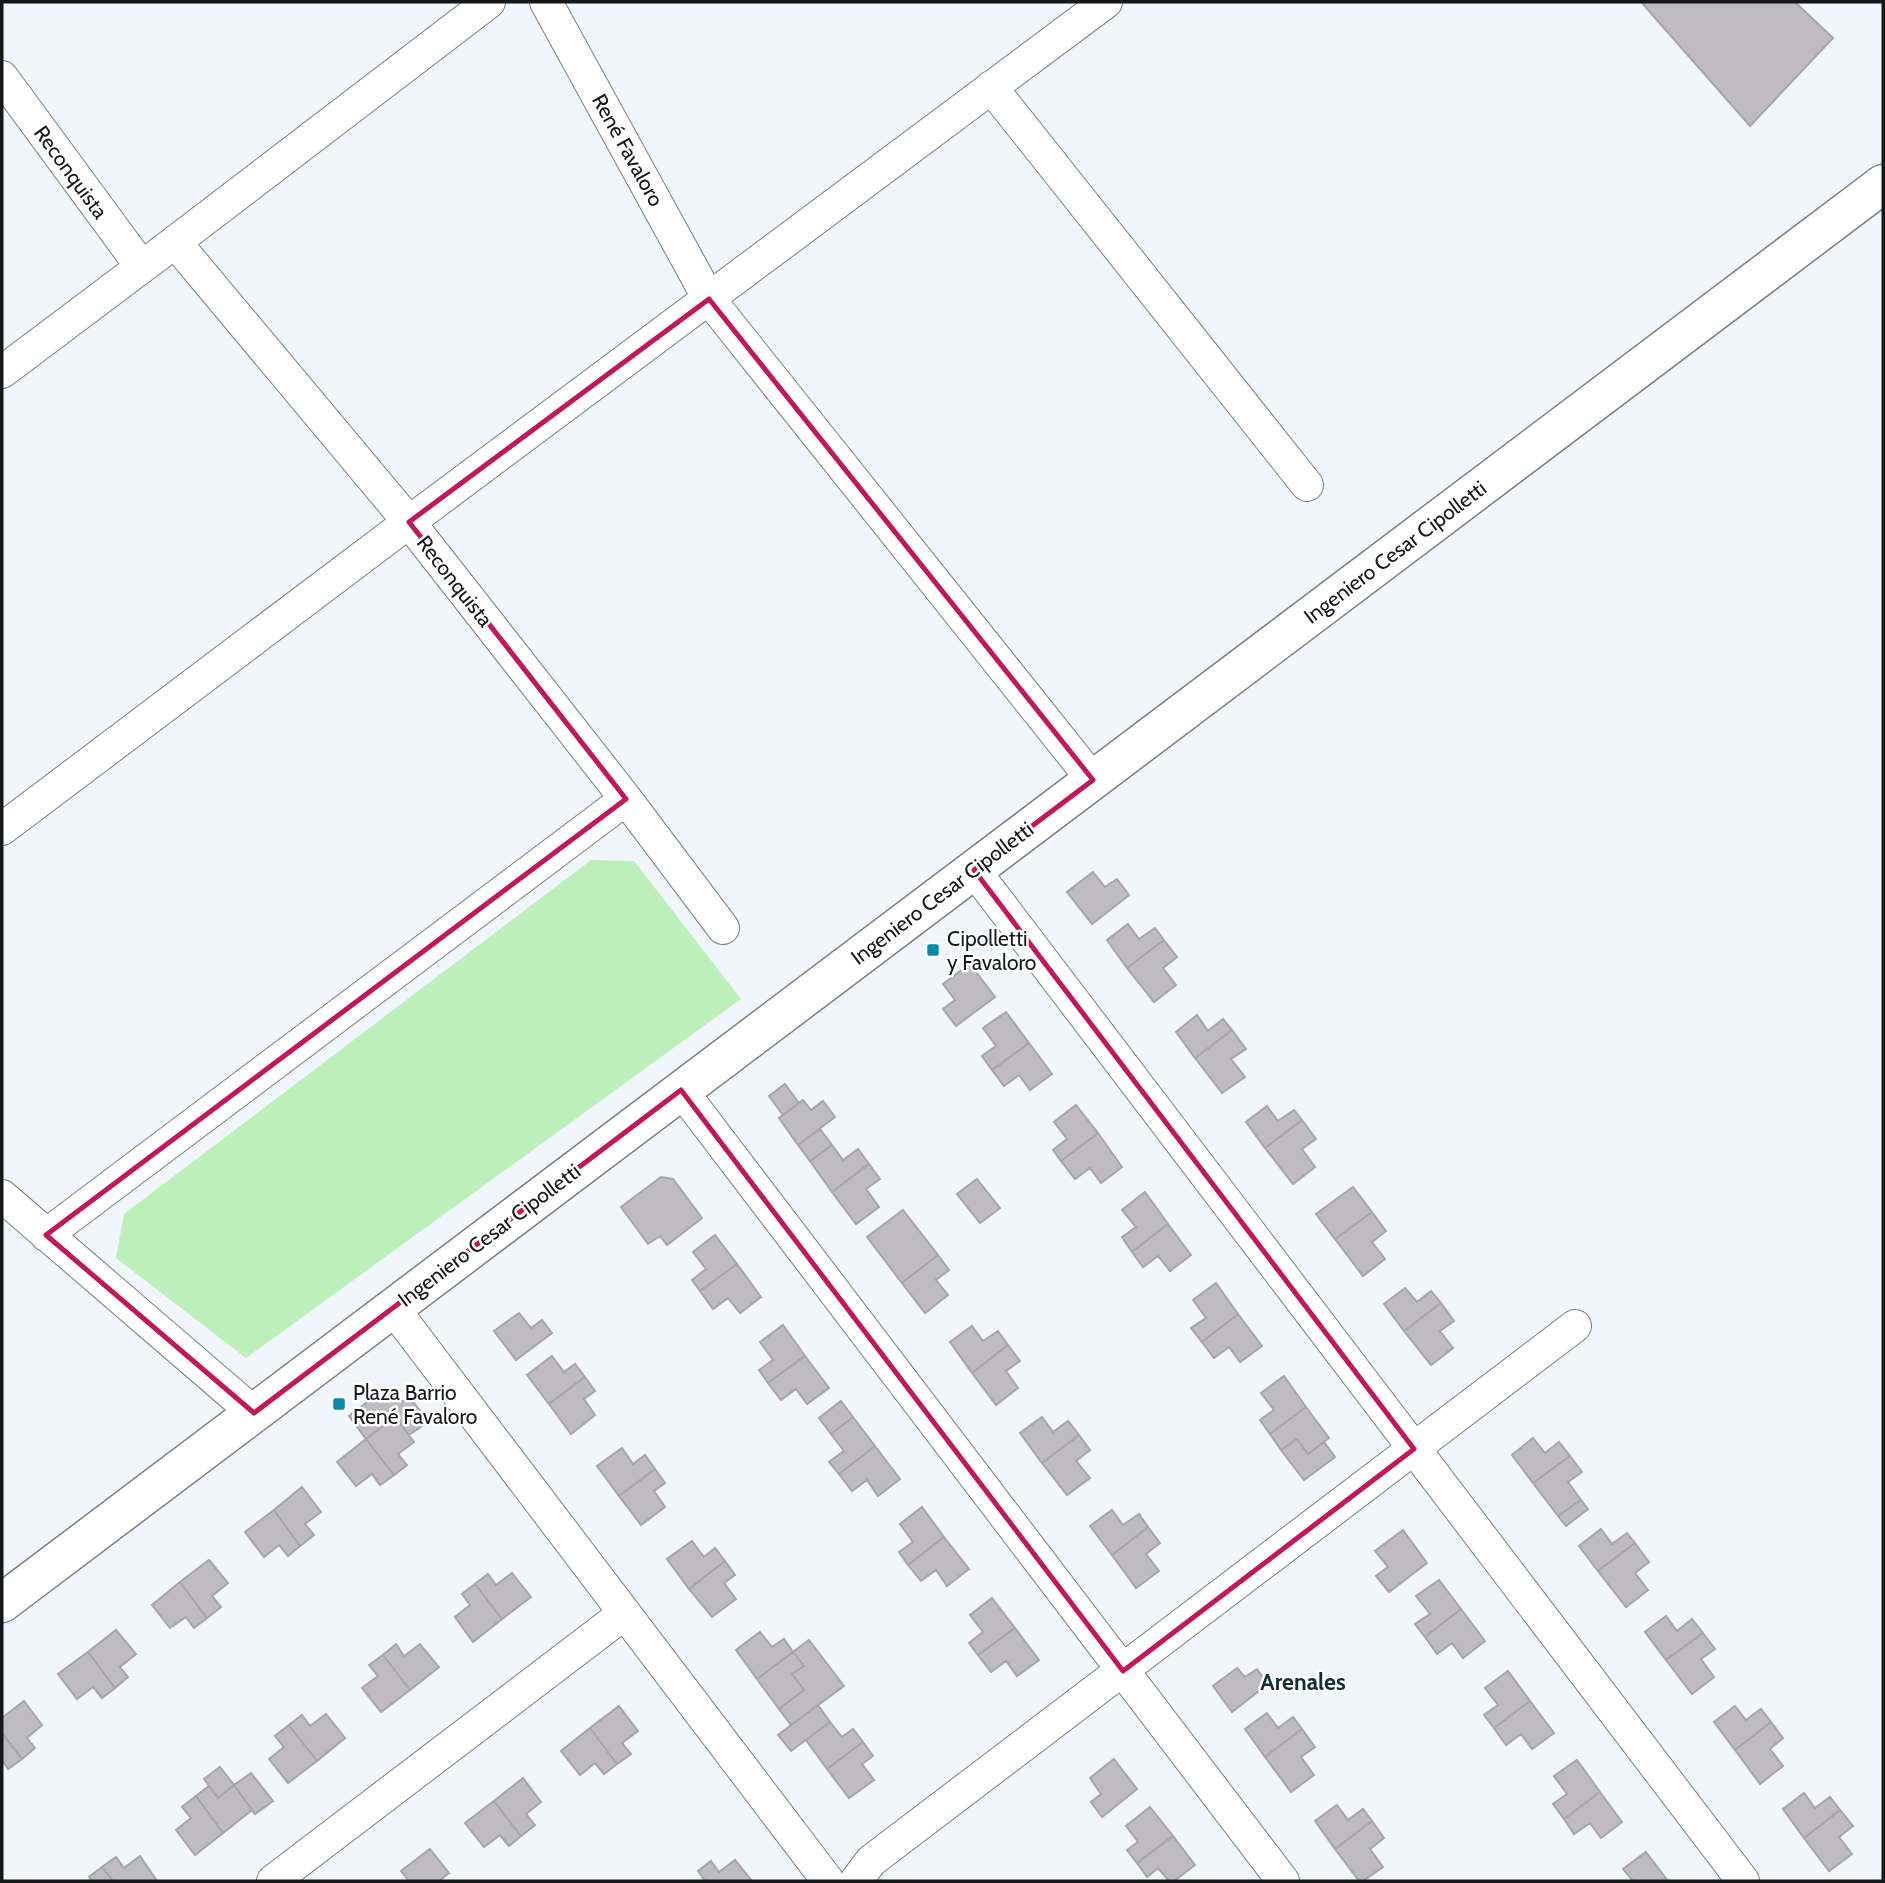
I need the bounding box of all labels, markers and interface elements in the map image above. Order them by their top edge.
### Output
street label: René Favaloro [587,90,669,210]
street label: Reconquista [29,121,113,223]
street label: Ingeniero Cesar Cipolletti [1299,475,1491,629]
street label: Reconquista [412,530,498,632]
street label: Ingeniero Cesar Cipolletti [846,816,1038,970]
place label: Cipolletti y Favaloro [947,926,1036,975]
marker: Cipolletti y Favaloro [925,942,941,958]
street label: Ingeniero Cesar Cipolletti [393,1158,585,1312]
place label: Plaza Barrio René Favaloro [353,1380,477,1429]
marker: Plaza Barrio René Favaloro [331,1396,347,1412]
district label: Arenales [1260,1668,1346,1696]

